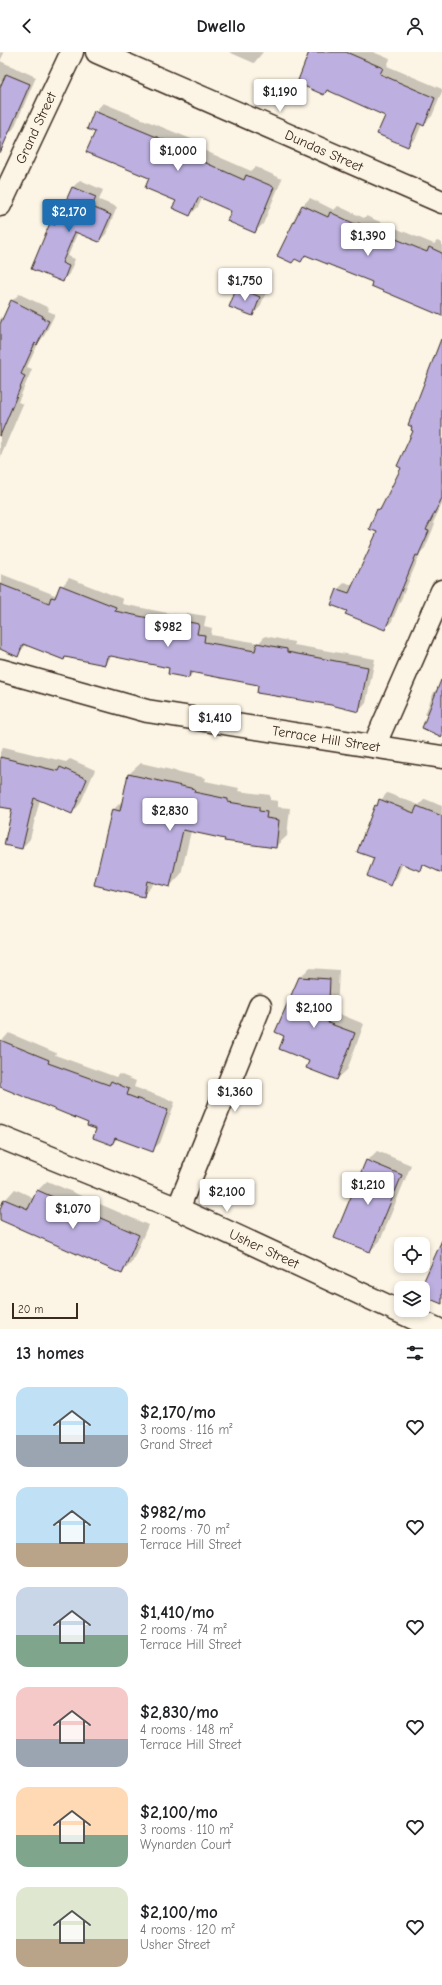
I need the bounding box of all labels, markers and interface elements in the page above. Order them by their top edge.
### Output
icon: back [16,15,38,37]
icon: person [404,15,426,37]
text: Dwello [196,16,246,37]
pin: $1,190 [247,79,313,113]
text: $1,190 [263,84,297,99]
street label: Grand Street [12,88,60,167]
street label: Dundas Street [282,126,367,176]
pin: $1,000 [145,138,211,172]
text: $1,000 [159,143,197,158]
pin: $2,170 [36,199,102,233]
text: $2,170 [51,204,87,219]
pin: $1,390 [335,223,401,257]
text: $1,390 [350,228,386,243]
pin: $1,750 [212,268,278,302]
text: $1,750 [227,273,263,288]
pin: $982 [144,614,192,648]
text: $982 [154,619,182,634]
pin: $1,410 [182,705,248,739]
text: $1,410 [198,710,232,725]
street label: Terrace Hill Street [271,722,382,756]
pin: $2,830 [137,798,203,832]
text: $2,830 [151,803,189,818]
pin: $2,100 [281,995,347,1029]
text: $2,100 [296,1000,332,1015]
pin: $1,360 [202,1079,268,1113]
text: $1,360 [217,1084,253,1099]
pin: $1,210 [335,1172,401,1206]
text: $1,210 [351,1177,385,1192]
pin: $2,100 [194,1179,260,1213]
text: $2,100 [209,1184,245,1199]
pin: $1,070 [40,1196,106,1230]
text: $1,070 [55,1201,91,1216]
street label: Usher Street [226,1225,303,1273]
map controls [394,1237,430,1317]
button: locate [394,1237,430,1273]
button: layers [394,1281,430,1317]
scale bar [12,1301,78,1320]
text: 20 m [18,1303,43,1316]
icon: filters [404,1342,426,1364]
text: 13 homes [16,1344,84,1363]
icon: home [48,1403,96,1451]
text: $2,170/mo [140,1403,216,1422]
icon: heart [404,1416,426,1438]
text: 3 rooms · 116 m² [140,1422,232,1437]
text: Grand Street [140,1437,212,1452]
icon: home [48,1503,96,1551]
text: $982/mo [140,1503,206,1522]
icon: heart [404,1516,426,1538]
text: 2 rooms · 70 m² [140,1522,229,1537]
text: Terrace Hill Street [140,1537,241,1552]
icon: home [48,1603,96,1651]
text: $1,410/mo [140,1603,214,1622]
icon: heart [404,1616,426,1638]
text: 2 rooms · 74 m² [140,1622,227,1637]
text: Terrace Hill Street [140,1637,241,1652]
icon: home [48,1703,96,1751]
text: $2,830/mo [140,1703,219,1722]
icon: heart [404,1716,426,1738]
text: 4 rooms · 148 m² [140,1722,233,1737]
text: Terrace Hill Street [140,1737,241,1752]
icon: home [48,1803,96,1851]
text: $2,100/mo [140,1803,218,1822]
icon: heart [404,1816,426,1838]
text: 3 rooms · 110 m² [140,1822,233,1837]
text: Wynarden Court [140,1837,231,1852]
icon: home [48,1903,96,1951]
text: $2,100/mo [140,1903,218,1922]
icon: heart [404,1916,426,1938]
text: 4 rooms · 120 m² [140,1922,235,1937]
text: Usher Street [140,1937,210,1952]

